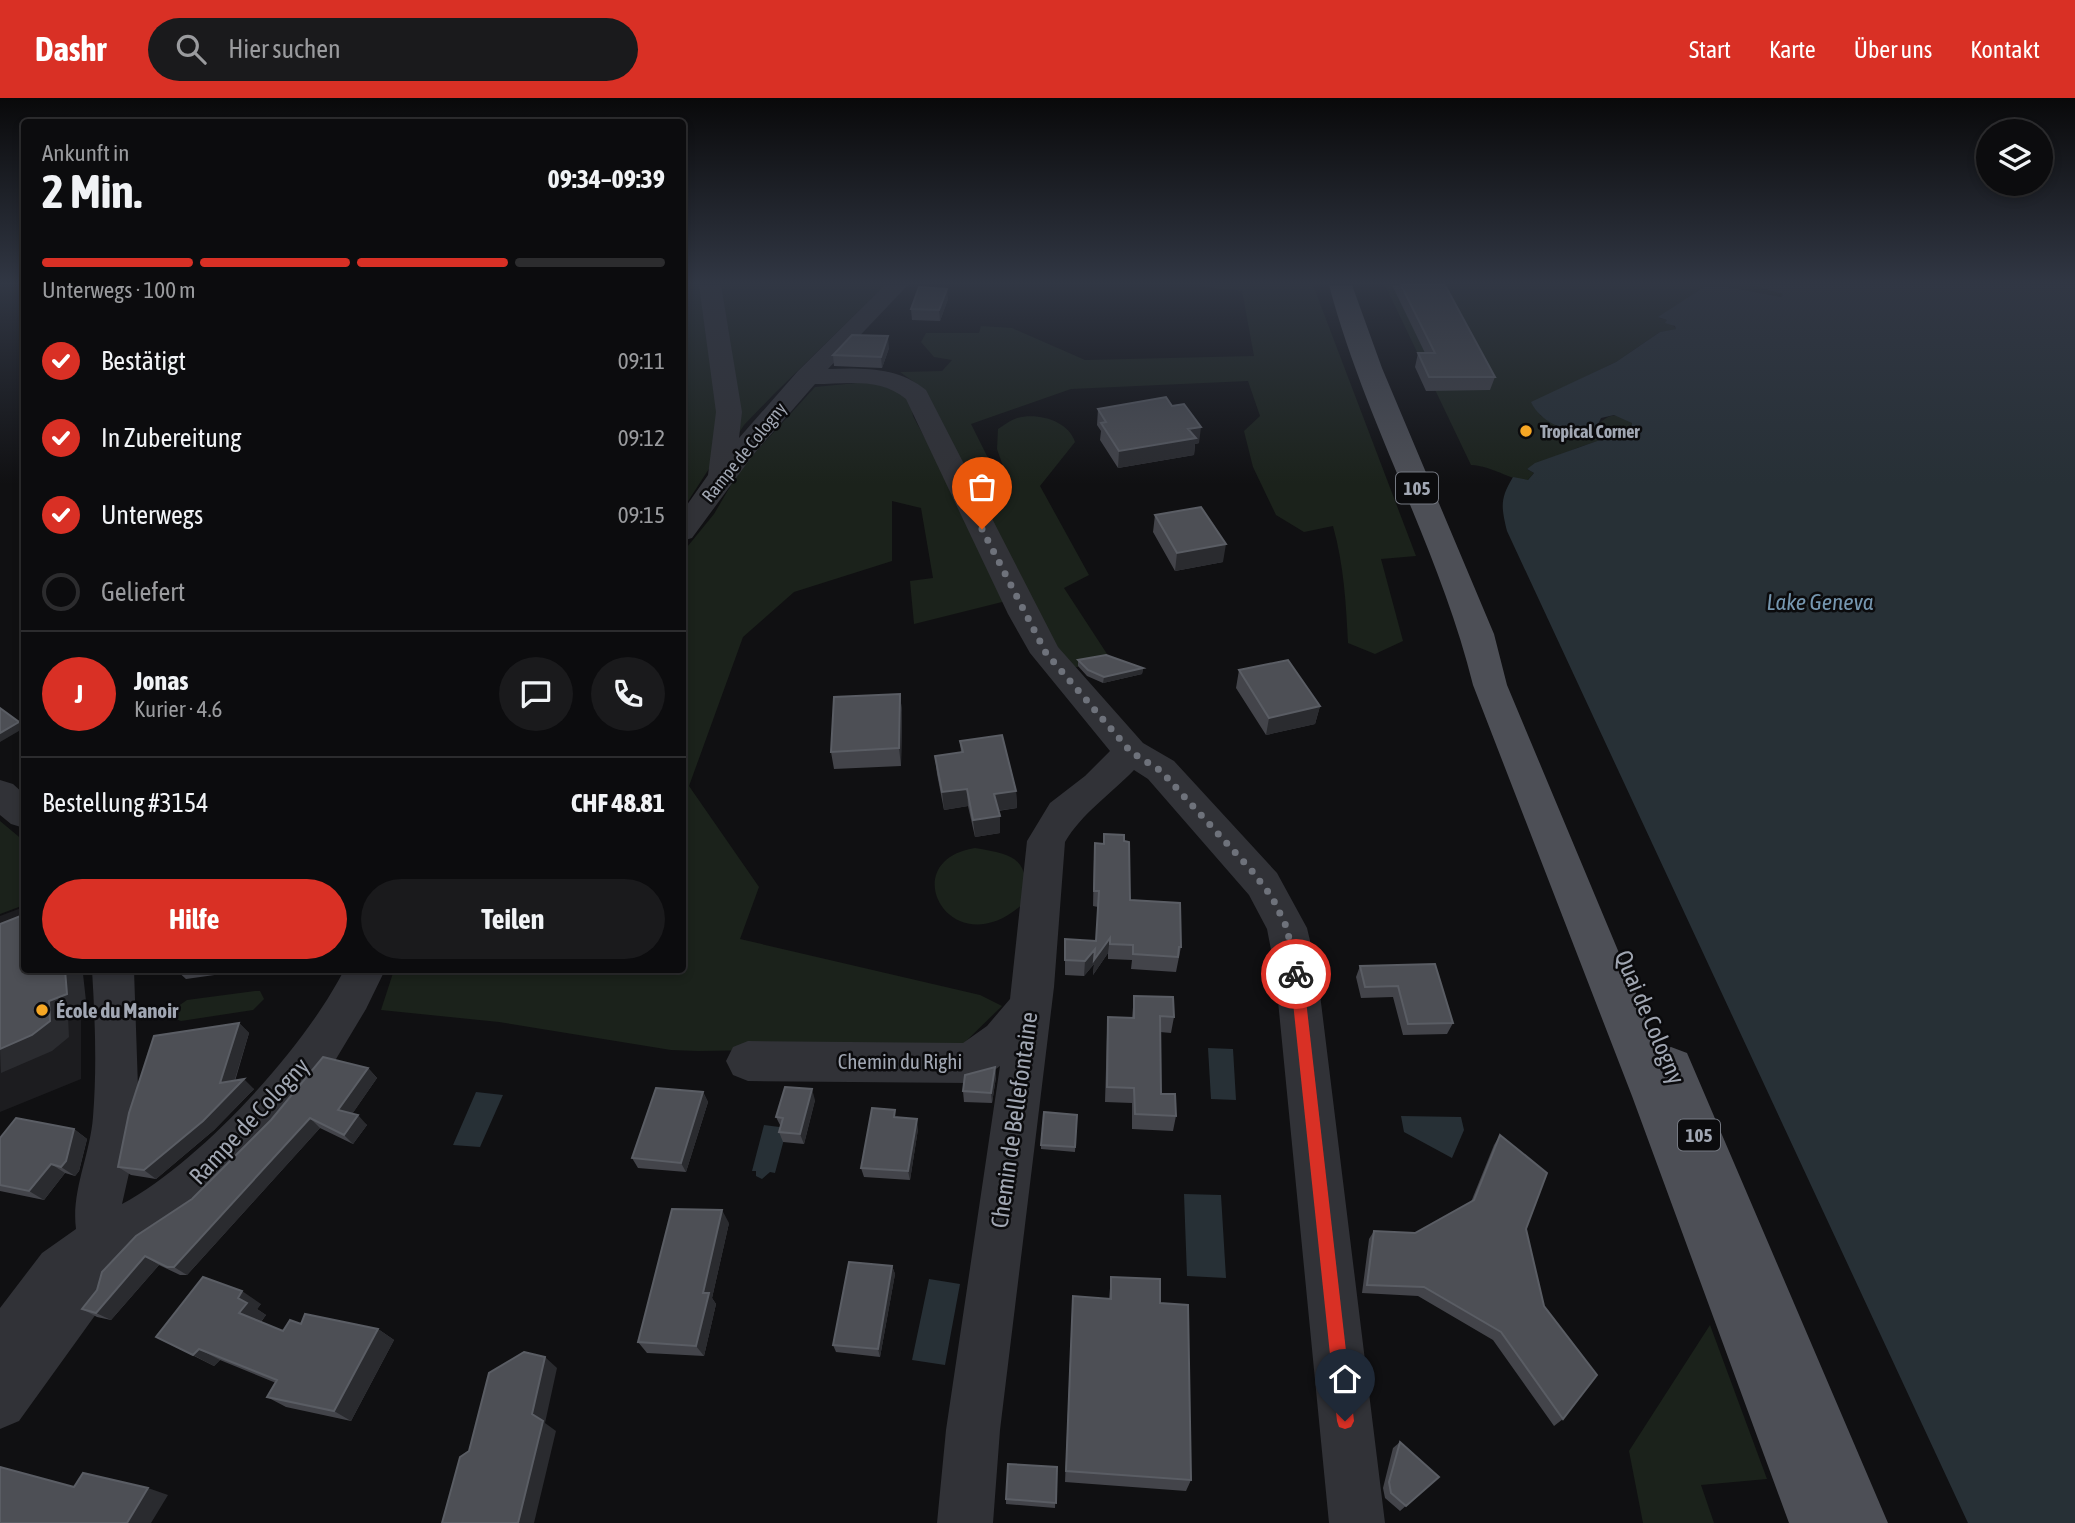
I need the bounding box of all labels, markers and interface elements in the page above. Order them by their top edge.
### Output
search box [148,18,638,81]
text: Dashr [35,30,106,68]
icon: search [172,30,210,68]
text: Hier suchen [228,34,341,64]
text: Start [1689,36,1731,63]
text: Karte [1769,36,1816,63]
text: Über uns [1854,36,1932,63]
text: Kontakt [1970,36,2040,63]
map controls [1976,119,2053,196]
button: layers [1976,119,2053,196]
text: Ankunft in [42,140,129,166]
text: 09:34–09:39 [548,164,665,194]
text: 2 Min. [42,165,142,218]
text: Unterwegs · 100 m [42,277,196,303]
icon: check [42,342,80,380]
text: Bestätigt [101,346,186,376]
text: 09:11 [618,348,665,374]
street label: Rampe de Cologny [697,398,791,506]
icon: check [42,419,80,457]
place label: Tropical Corner [1540,421,1640,442]
text: In Zubereitung [101,423,241,453]
marker: Tropical Corner [1518,423,1534,439]
text: 09:12 [618,425,665,451]
pin [952,457,1012,529]
icon: bag [963,468,1001,506]
road number: 105 [1396,472,1438,504]
icon: check [42,496,80,534]
text: Unterwegs [101,500,203,530]
text: 09:15 [618,502,665,528]
text: Geliefert [101,577,185,607]
water label: Lake Geneva [1767,589,1874,615]
button: chat [499,657,573,731]
button: phone [591,657,665,731]
text: Jonas [134,666,188,696]
text: J [75,679,83,709]
text: Kurier · 4.6 [134,696,222,722]
text: Bestellung #3154 [42,788,208,818]
text: CHF 48.81 [571,788,665,818]
button: Hilfe [42,879,347,959]
button: Teilen [361,879,665,959]
courier [1261,939,1331,1009]
street label: Quai de Cologny [1610,946,1690,1088]
icon: bike [1277,955,1315,993]
place label: École du Manoir [56,998,179,1022]
marker: École du Manoir [34,1002,50,1018]
street label: Chemin de Bellefontaine [985,1010,1043,1230]
street label: Chemin du Righi [838,1049,962,1073]
street label: Rampe de Cologny [184,1052,314,1190]
road number: 105 [1678,1119,1720,1150]
pin [1315,1349,1375,1421]
icon: home [1326,1360,1364,1398]

